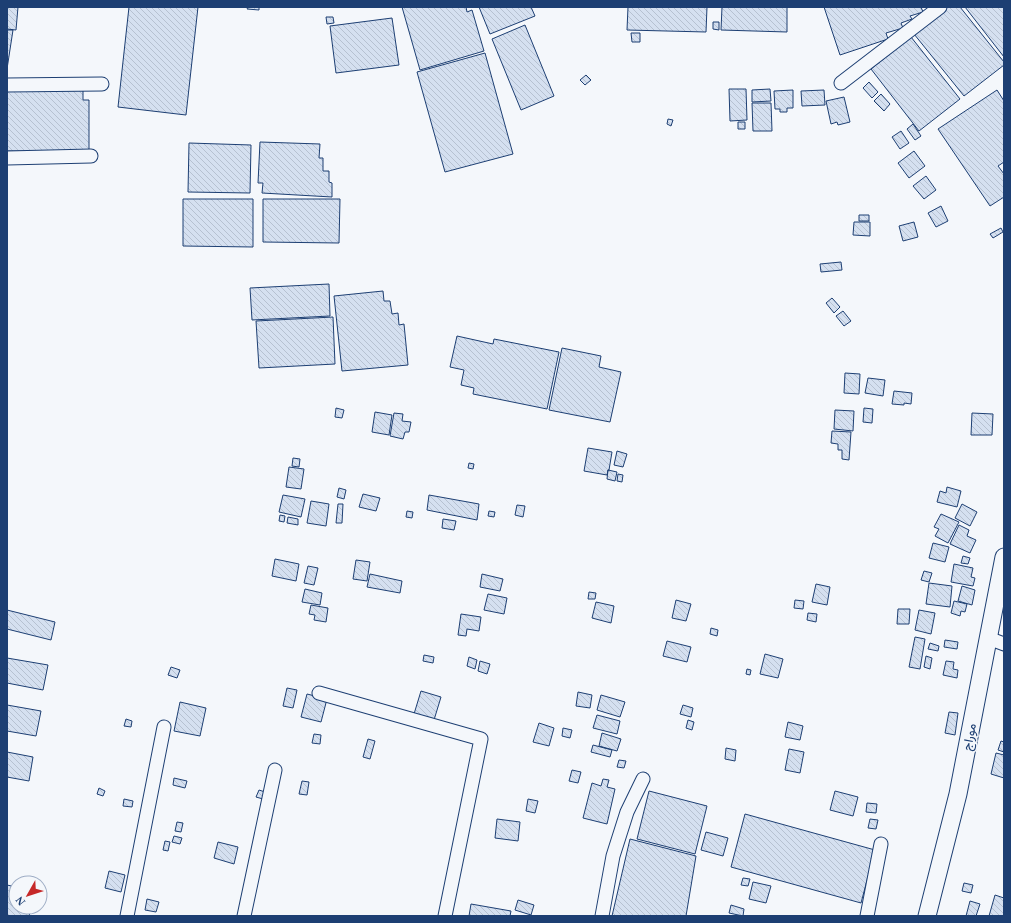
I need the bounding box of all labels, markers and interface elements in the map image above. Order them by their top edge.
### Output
street label: موراج [959,722,981,753]
north arrow [8,875,48,915]
text: N [13,894,27,908]

